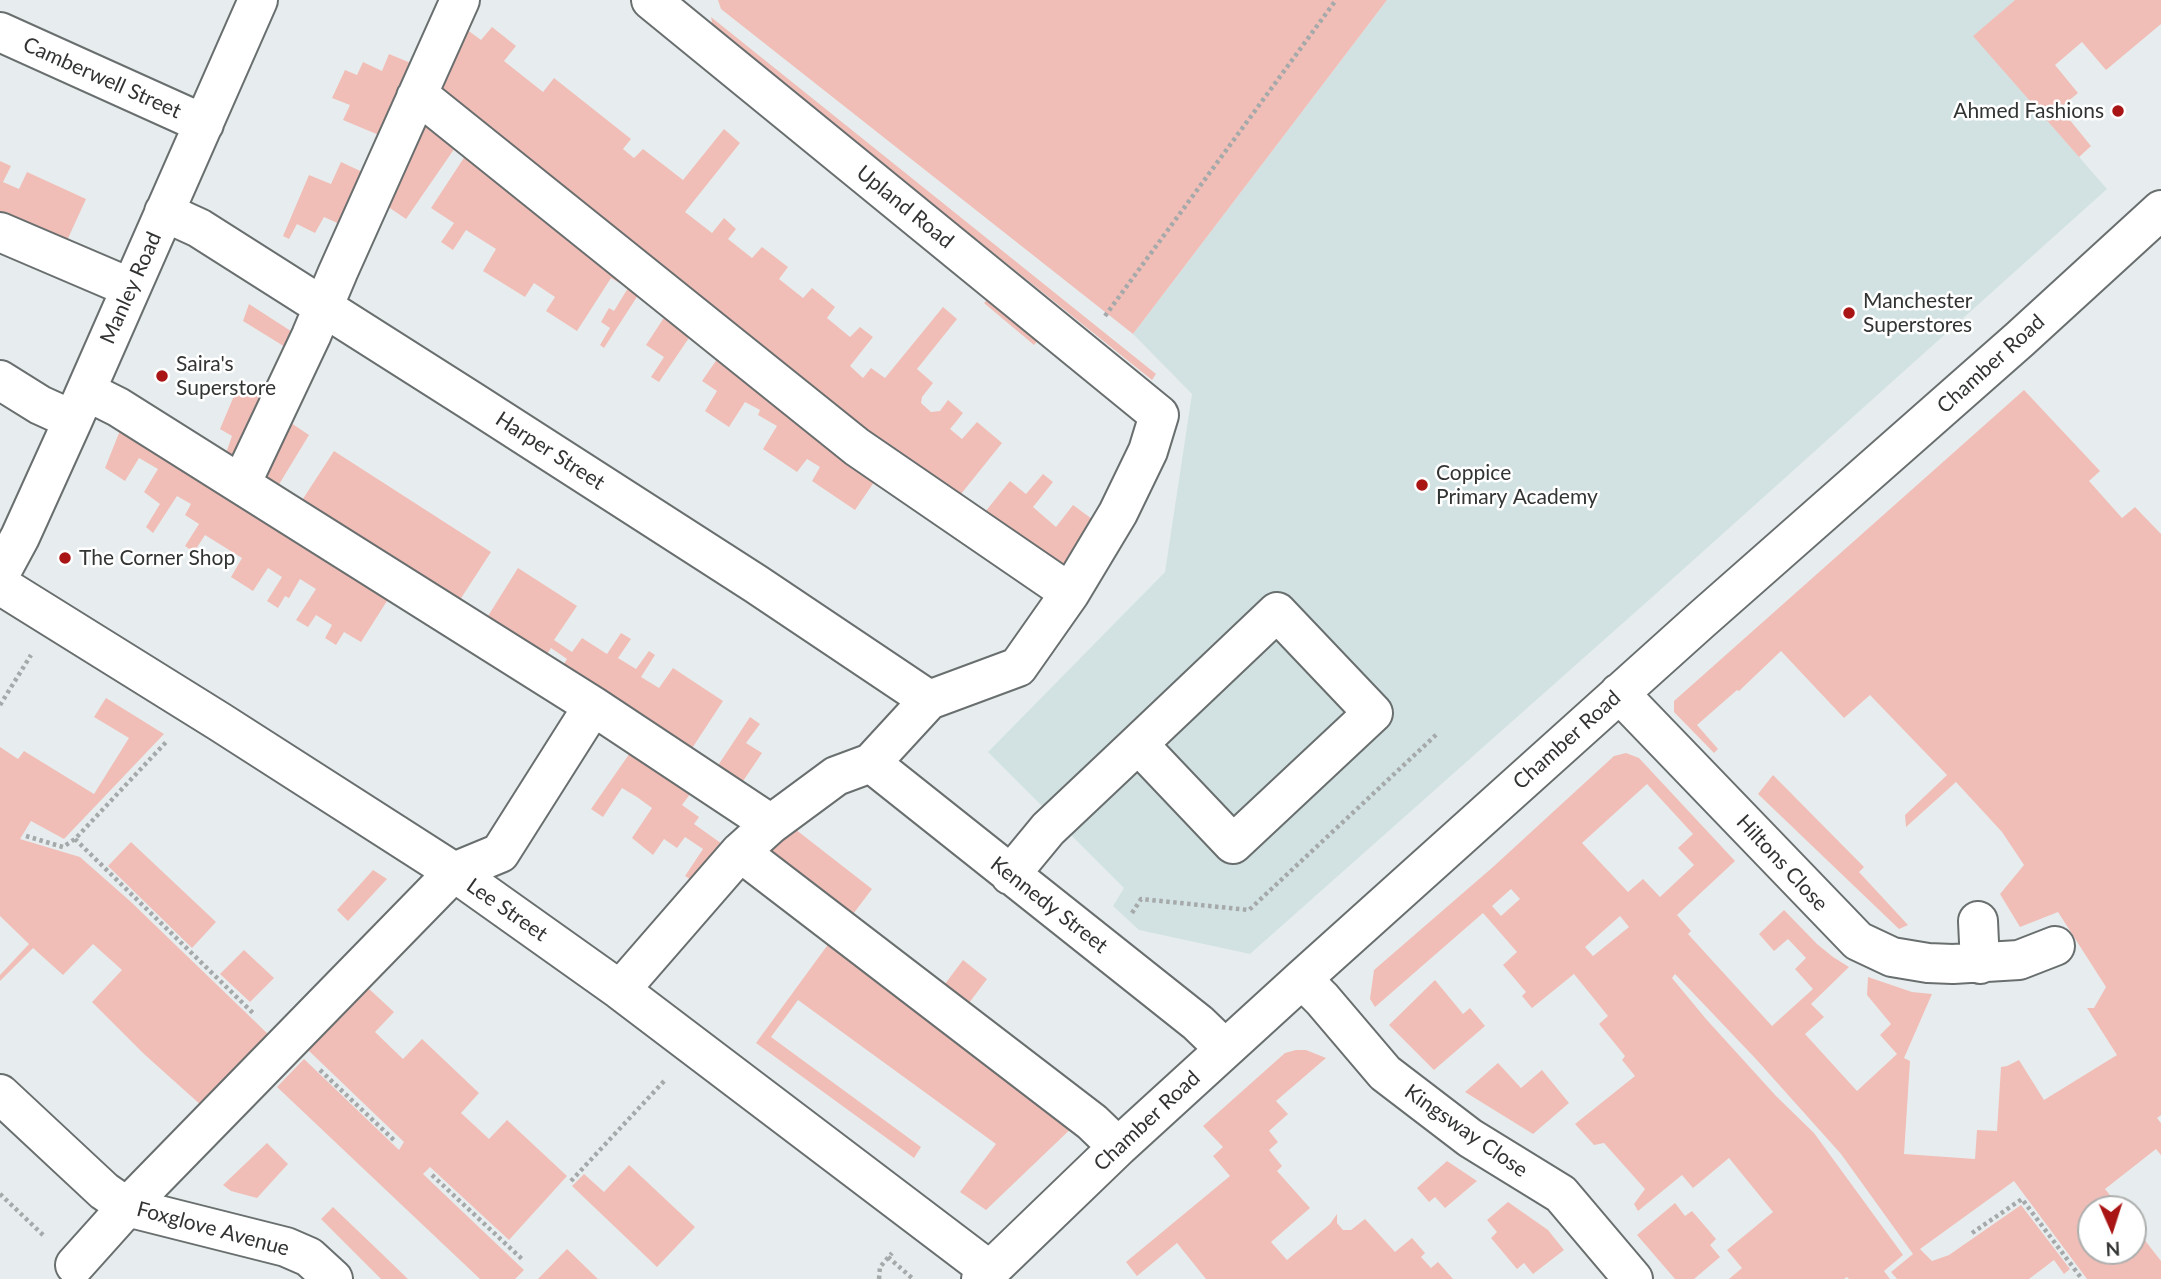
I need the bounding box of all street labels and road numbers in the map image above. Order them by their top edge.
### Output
street label: Camberwell Street [19,32,185,124]
street label: Upland Road [851,160,959,254]
street label: Manley Road [95,228,167,348]
street label: Chamber Road [1932,309,2050,419]
street label: Harper Street [491,406,609,496]
street label: Chamber Road [1508,685,1626,795]
street label: Hiltons Close [1731,810,1833,916]
street label: Kennedy Street [985,851,1113,959]
street label: Lee Street [462,873,552,947]
street label: Chamber Road [1089,1065,1205,1177]
street label: Kingsway Close [1400,1079,1532,1183]
street label: Foxglove Avenue [134,1197,292,1261]

